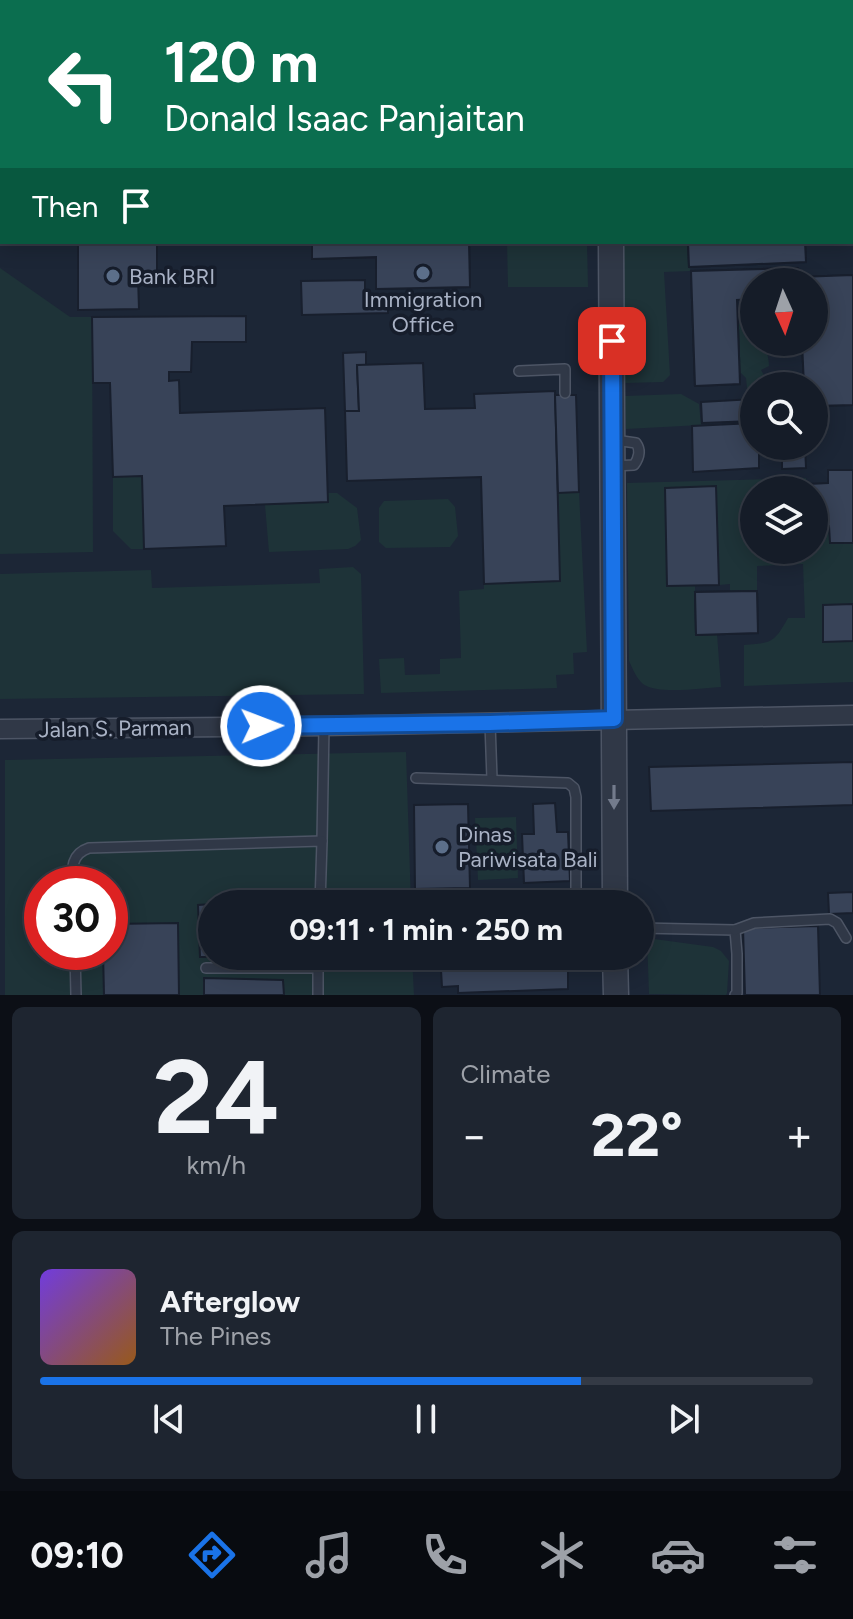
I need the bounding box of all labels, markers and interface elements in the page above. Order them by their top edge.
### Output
text: 120 m [164,29,319,96]
icon: left [32,32,136,136]
text: Donald Isaac Panjaitan [164,97,525,140]
icon: arrive [114,184,158,228]
text: Then [32,188,98,225]
place label: Bank BRI [129,263,215,290]
marker: Immigration Office [414,264,432,282]
marker: Bank BRI [104,267,122,285]
north arrow [740,268,828,356]
map controls [740,268,828,564]
place label: Immigration Office [364,286,482,338]
pin [578,307,646,375]
icon: arrive [590,319,634,363]
button: search [740,372,828,460]
button: layers [740,476,828,564]
position arrow [219,684,303,768]
street label: Jalan S. Parman [38,714,192,743]
one-way arrow [608,785,620,810]
place label: Dinas Pariwisata Bali [458,821,598,873]
marker: Dinas Pariwisata Bali [433,838,451,856]
speed limit sign: 30 [24,866,128,970]
text: 09:11 · 1 min · 250 m [289,911,563,948]
text: 24 [153,1034,279,1159]
text: Climate [461,1058,550,1090]
text: 22° [591,1099,683,1171]
text: − [461,1109,488,1162]
text: + [786,1109,813,1162]
text: km/h [187,1149,246,1181]
text: Afterglow [160,1283,300,1320]
text: The Pines [160,1320,271,1352]
icon: previous [147,1397,191,1441]
icon: pause [404,1397,448,1441]
icon: next [662,1397,706,1441]
icon: directions [184,1527,240,1583]
icon: music [301,1527,357,1583]
icon: phone [417,1527,473,1583]
icon: climate [534,1527,590,1583]
icon: car [650,1527,706,1583]
icon: filters [767,1527,823,1583]
text: 09:10 [30,1534,124,1577]

